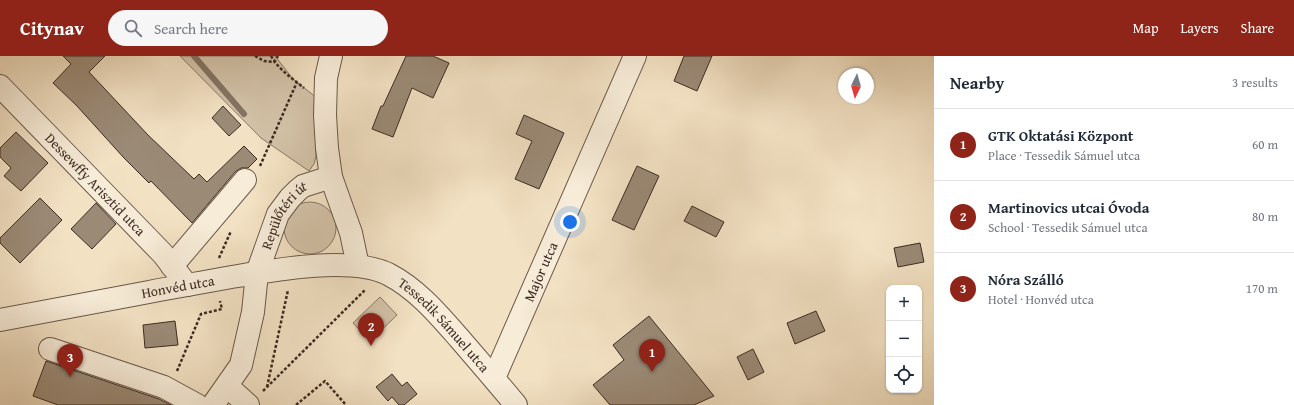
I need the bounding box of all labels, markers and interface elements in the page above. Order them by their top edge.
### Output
search box [108,10,388,46]
text: Citynav [20,14,84,42]
icon: search [122,17,144,39]
text: Search here [154,18,228,39]
text: Map [1133,18,1159,38]
text: Layers [1181,18,1219,38]
text: Share [1241,18,1274,38]
north arrow [838,68,874,104]
text: Nearby [950,70,1004,95]
text: 3 results [1232,73,1278,92]
text: GTK Oktatási Központ [988,125,1134,146]
street label: Dessewffy Arisztid utca [41,128,150,241]
text: 1 [960,135,966,154]
text: 60 m [1252,135,1278,154]
text: Place · Tessedik Sámuel utca [988,146,1140,165]
street label: Repülőtéri út [256,175,309,252]
text: Martinovics utcai Óvoda [988,197,1149,218]
text: 2 [960,207,966,226]
text: 80 m [1252,207,1278,226]
your location [560,212,580,232]
text: School · Tessedik Sámuel utca [988,218,1148,237]
street label: Major utca [519,238,563,305]
text: Nóra Szálló [988,269,1064,290]
street label: Honvéd utca [140,270,216,303]
street label: Tessedik Sámuel utca [394,273,494,377]
text: 3 [960,279,966,298]
text: 170 m [1246,279,1278,298]
map controls [886,285,922,393]
button: + [886,285,922,321]
text: Hotel · Honvéd utca [988,290,1094,309]
pin: 2 [358,313,384,346]
button: − [886,321,922,357]
pin: 1 [639,339,665,372]
pin: 3 [57,344,83,377]
button: locate [886,357,922,393]

